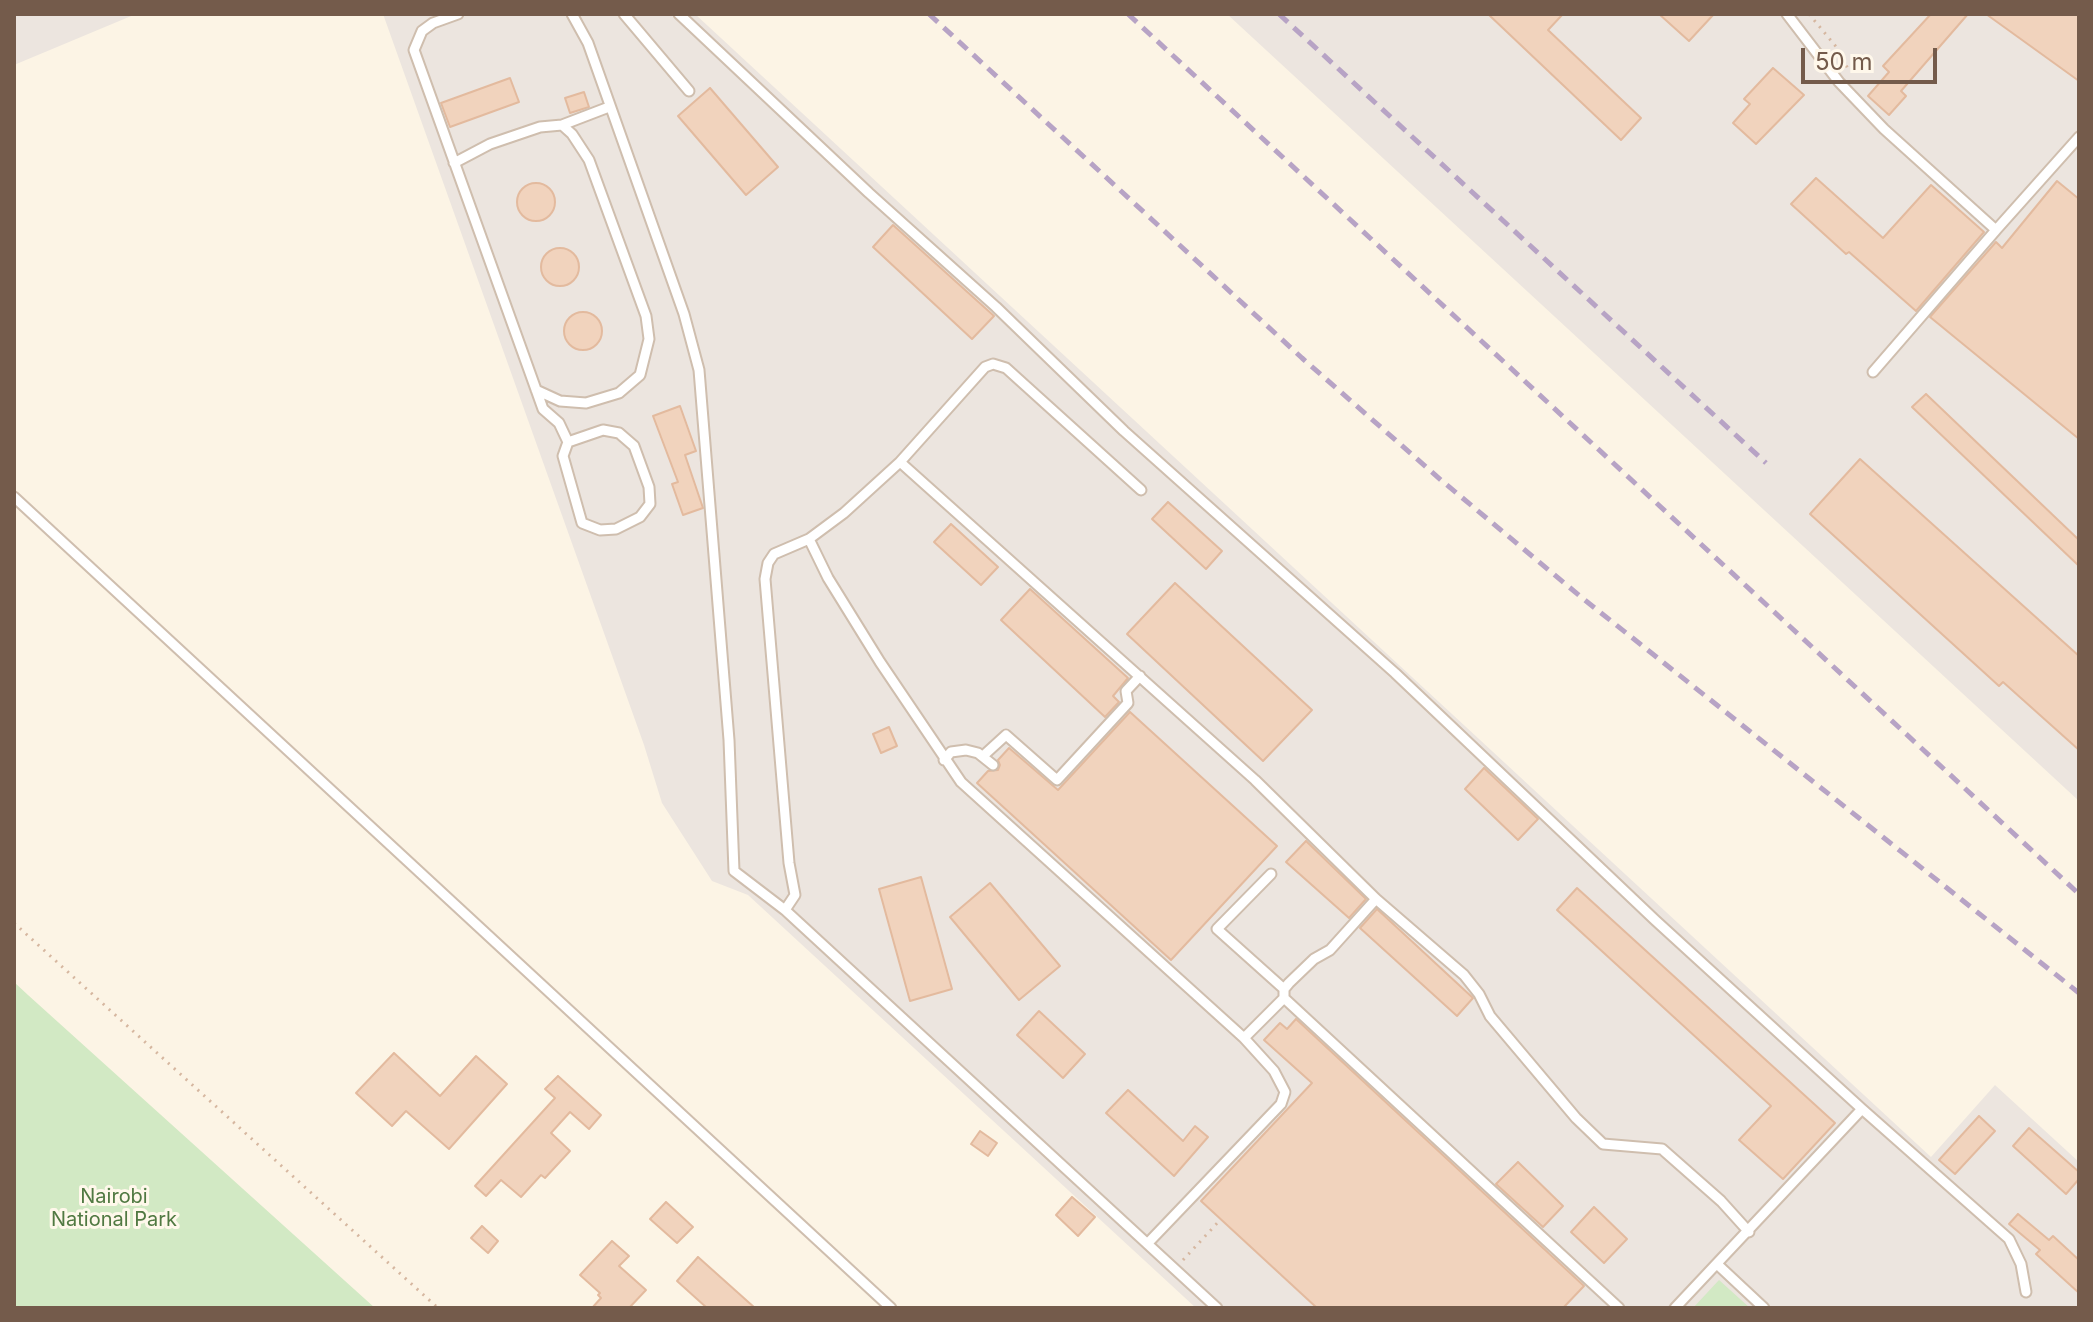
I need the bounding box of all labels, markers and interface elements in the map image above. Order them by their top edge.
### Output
scale bar [1805,32,1941,82]
text: 50 m [1815,47,1873,76]
park label: Nairobi National Park [51,1185,177,1232]

